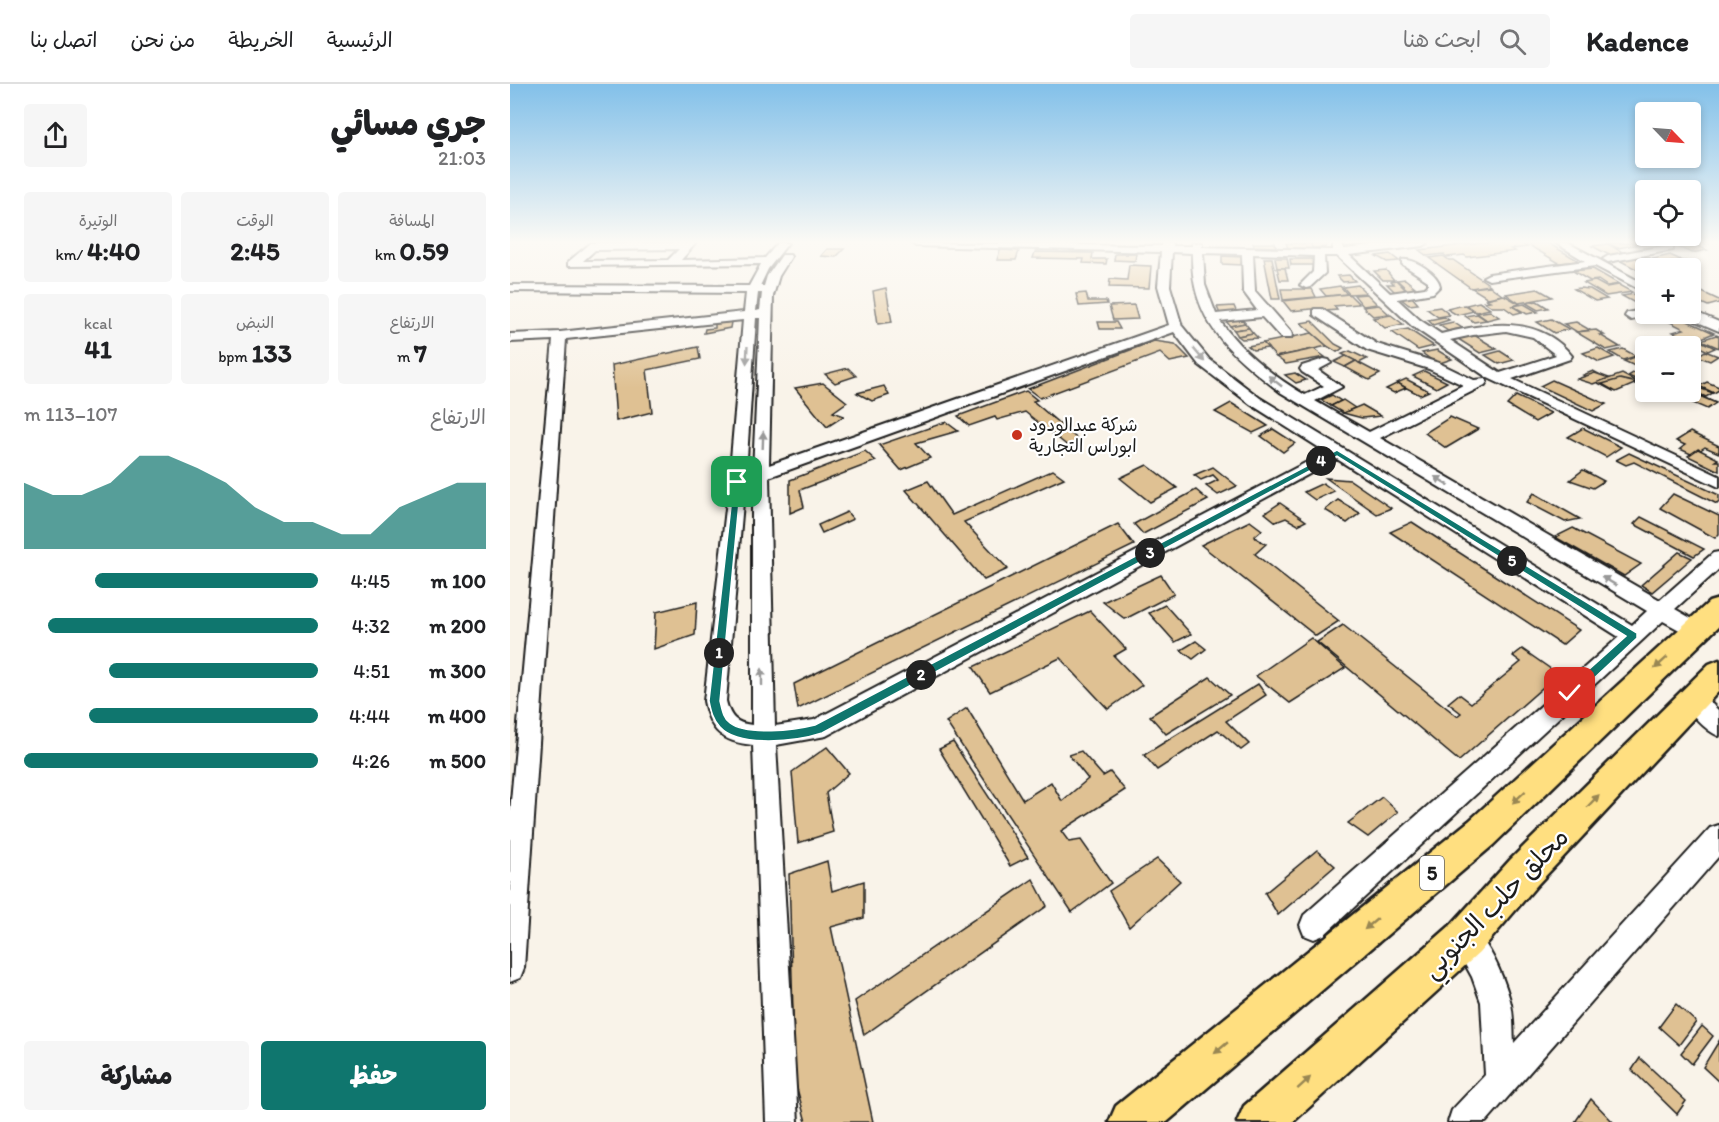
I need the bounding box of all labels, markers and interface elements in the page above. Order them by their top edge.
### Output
search box [1130,14,1550,68]
text: Kadence [1586,24,1689,58]
icon: search [1496,25,1529,58]
text: ابحث هنا [1403,26,1481,53]
text: اتصل بنا [30,27,98,52]
text: من نحن [131,27,195,52]
text: الخريطة [228,27,294,52]
text: الرئيسية [327,27,393,52]
north arrow [1635,102,1701,168]
map controls [1635,102,1701,402]
button: share [24,104,87,167]
text: جري مسائي [331,104,486,143]
text: 21:03 [438,146,486,170]
button: locate [1635,180,1701,246]
text: الوتيرة [79,211,117,230]
text: الوقت [236,211,274,230]
text: المسافة [389,211,435,230]
text: 4:40 [87,235,141,267]
text: 2:45 [230,235,280,267]
text: 0.59 [400,235,449,267]
text: /km [55,245,87,264]
text: km [375,245,400,264]
button: + [1635,258,1701,324]
text: النبض [236,313,274,332]
text: الارتفاع [390,313,434,332]
text: kcal [84,314,112,333]
text: 41 [84,333,112,365]
button: − [1635,336,1701,402]
text: 133 [251,337,292,369]
text: 7 [414,337,427,369]
one-way arrow [742,345,752,364]
text: bpm [218,347,251,366]
text: m [397,347,414,366]
one-way arrow [1192,347,1205,362]
one-way arrow [1267,375,1282,387]
text: 107–113 m [24,402,118,426]
text: الارتفاع [430,405,486,429]
place label: شركة عبدالودود ابوراس التجارية [1029,414,1138,458]
marker: شركة عبدالودود ابوراس التجارية [1010,428,1024,442]
one-way arrow [758,430,767,449]
pin: 4 [1306,446,1336,476]
text: 4 [1316,451,1326,470]
pin [711,456,762,507]
icon: arrive [720,465,753,498]
one-way arrow [1434,476,1450,487]
pin: 3 [1135,538,1165,568]
text: 3 [1146,543,1154,562]
pin: 5 [1497,546,1527,576]
text: 5 [1508,551,1516,570]
text: 4:45 [351,569,390,593]
text: 100 m [431,569,486,593]
one-way arrow [1601,576,1618,586]
text: 4:32 [352,614,390,638]
text: 200 m [430,614,486,638]
pin: 1 [704,638,734,668]
text: 1 [715,643,723,662]
one-way arrow [1653,656,1668,670]
text: 4:51 [353,659,390,683]
text: 300 m [429,659,486,683]
pin: 2 [906,660,936,690]
text: 2 [917,665,925,684]
one-way arrow [757,667,767,686]
pin [1544,667,1595,718]
icon: check [1553,676,1586,709]
text: 4:44 [349,704,390,728]
text: 400 m [428,704,486,728]
text: 4:26 [352,749,390,773]
text: 500 m [430,749,486,773]
one-way arrow [1511,790,1526,804]
one-way arrow [1586,794,1600,808]
street label: محلق حلب الجنوبي [1415,821,1580,990]
road number: 5 [1420,856,1444,890]
one-way arrow [1364,917,1379,930]
button: مشاركة [24,1041,249,1110]
button: حفظ [261,1041,486,1110]
one-way arrow [1213,1042,1229,1055]
one-way arrow [1296,1076,1311,1090]

